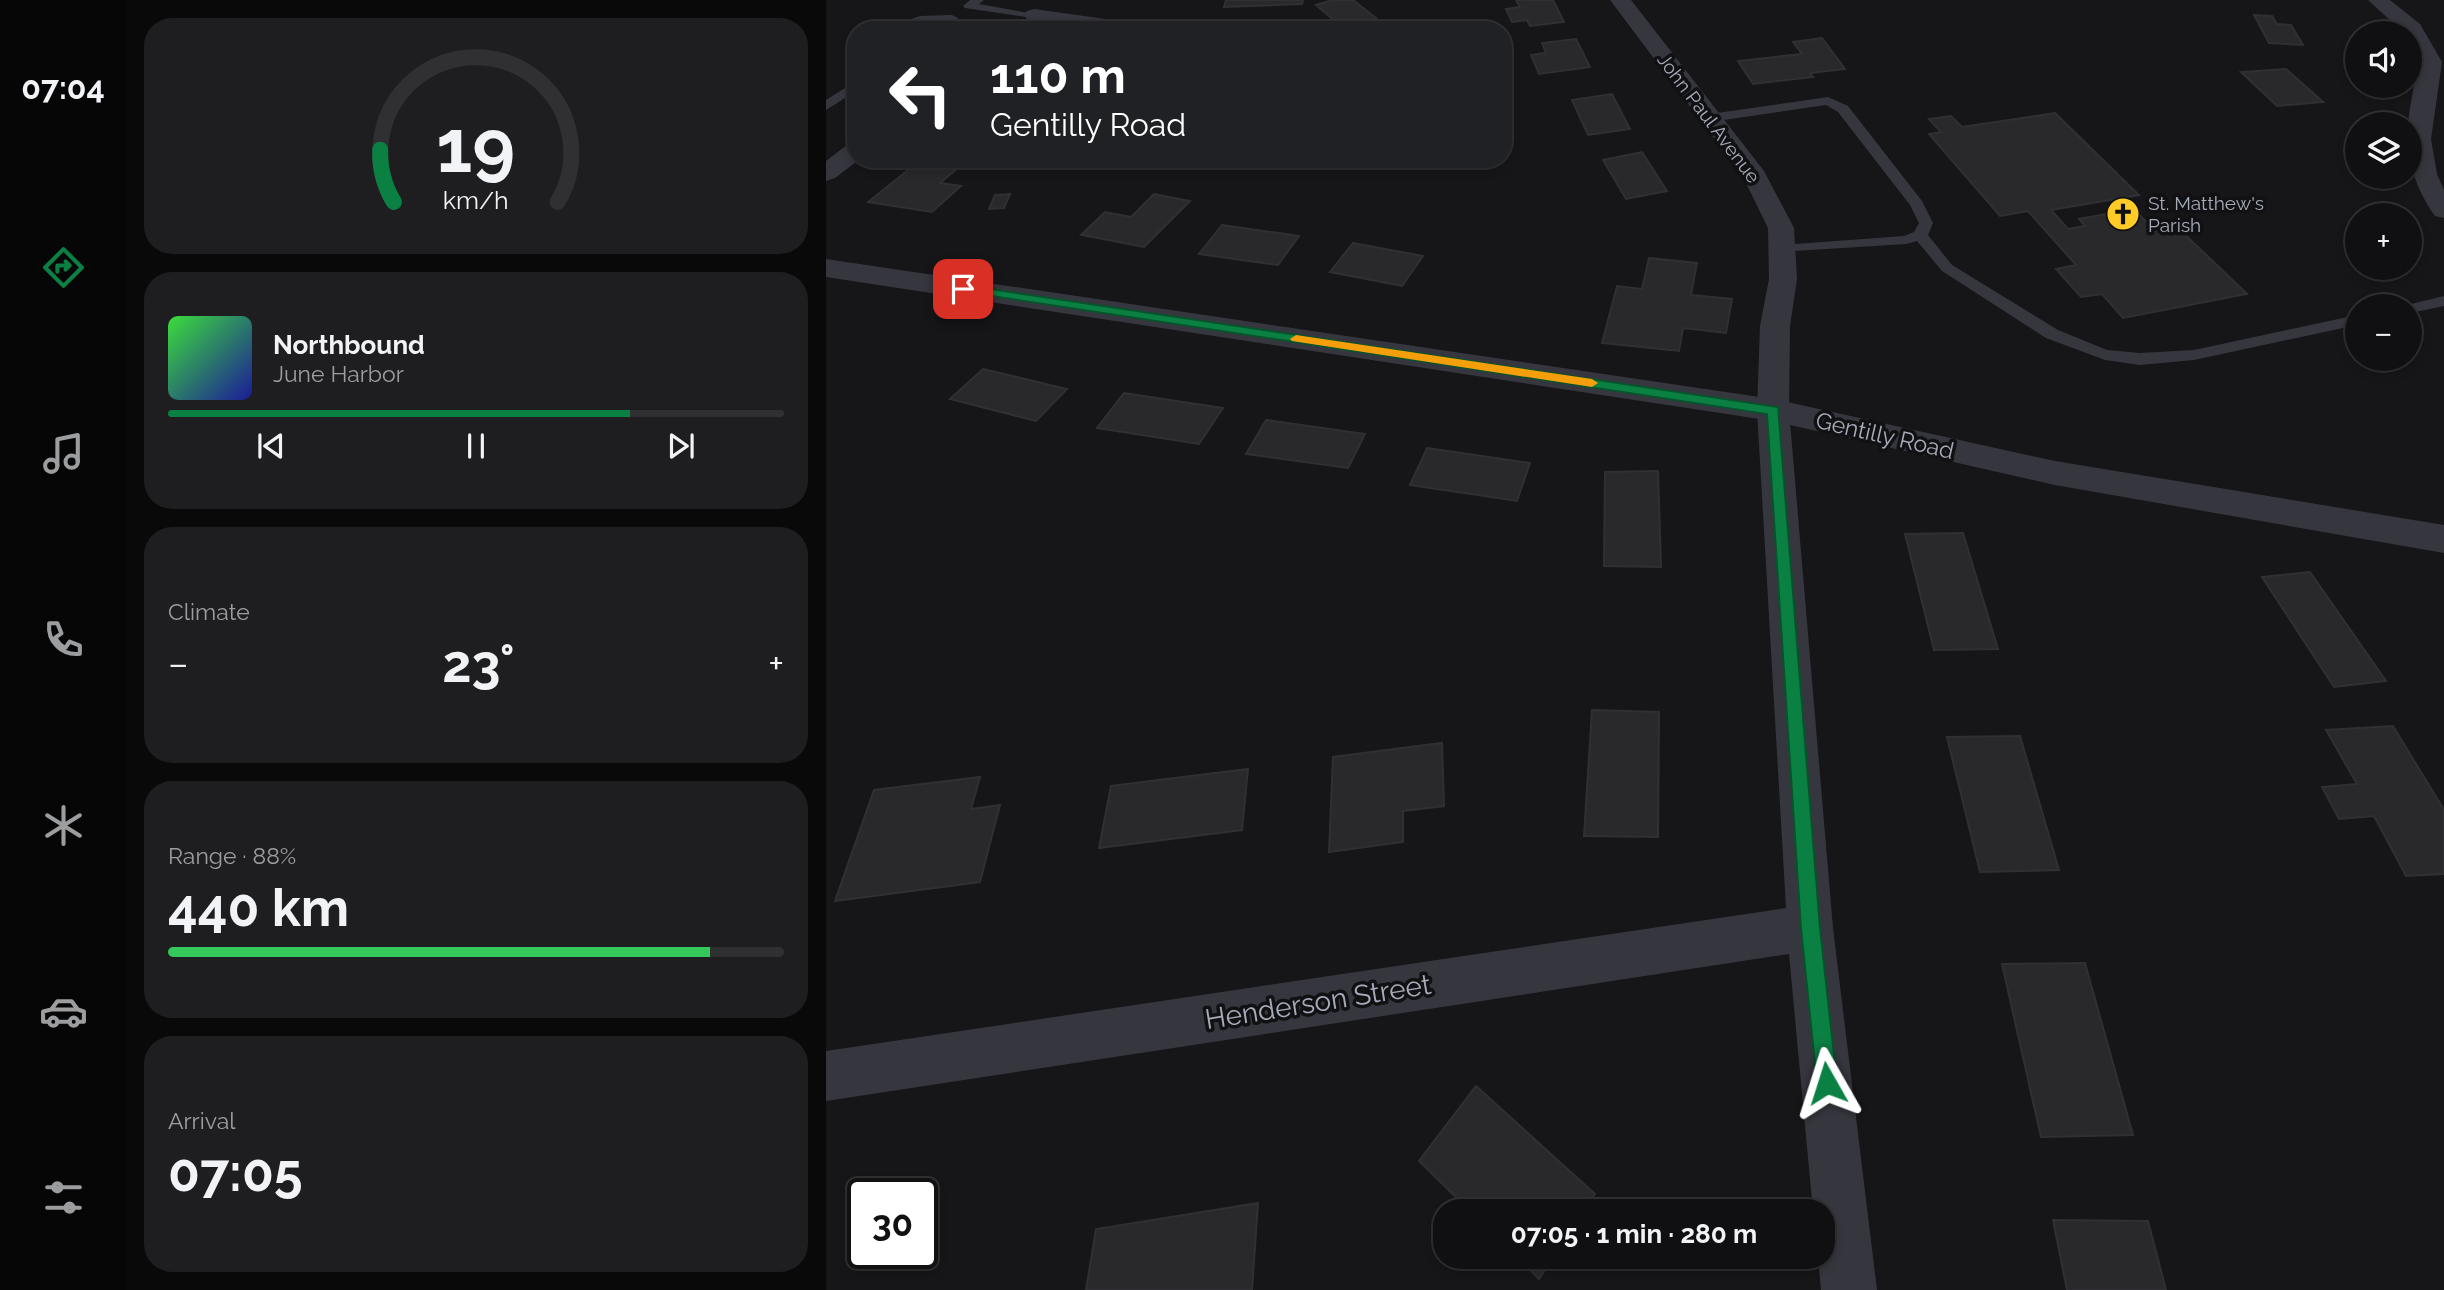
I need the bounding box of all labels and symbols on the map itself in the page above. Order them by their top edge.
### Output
street label: John Paul Avenue [1653,49,1765,187]
place label: St. Matthew's Parish [2148,192,2264,236]
church icon: St. Matthew's Parish [2104,195,2142,233]
pin [933,259,993,319]
street label: Gentilly Road [1813,406,1957,464]
street label: Henderson Street [1203,968,1434,1036]
position arrow [1790,1046,1864,1120]
speed limit sign: 30 [847,1178,938,1269]

